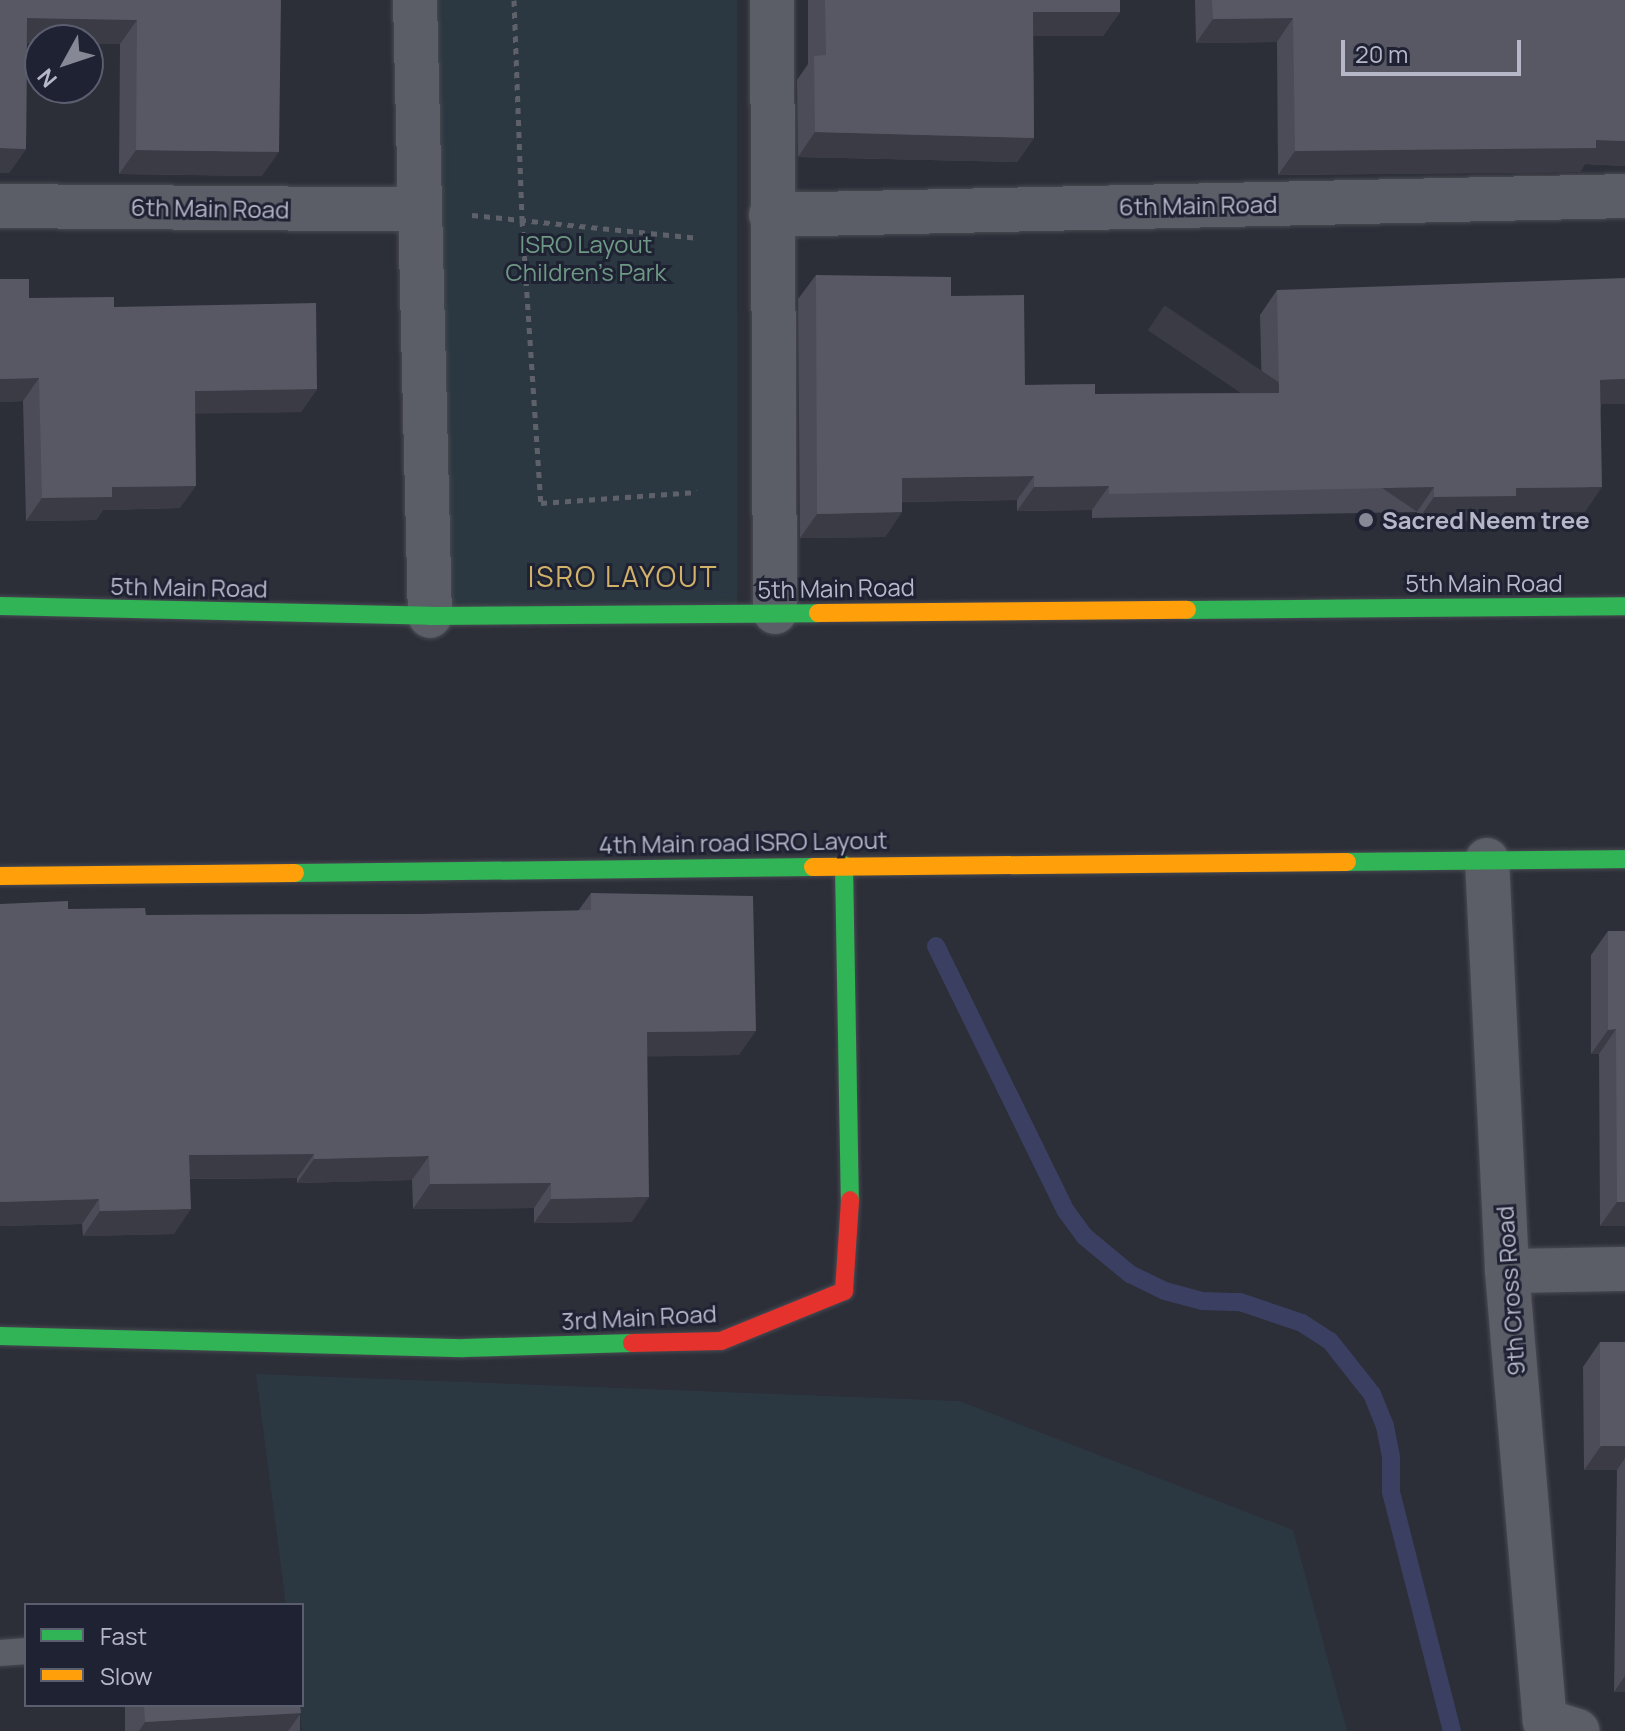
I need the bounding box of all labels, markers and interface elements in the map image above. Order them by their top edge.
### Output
north arrow [24,24,104,104]
scale bar [1345,24,1525,74]
text: 20 m [1355,37,1408,70]
text: N [31,62,64,94]
street label: 6th Main Road [1118,189,1278,221]
street label: 6th Main Road [130,192,290,224]
park label: ISRO Layout Children's Park [506,230,666,286]
place label: Sacred Neem tree [1382,506,1590,534]
marker: Sacred Neem tree [1357,511,1375,529]
district label: ISRO LAYOUT [528,559,718,593]
street label: 5th Main Road [1405,569,1563,597]
street label: 5th Main Road [110,571,268,603]
street label: 5th Main Road [757,572,915,604]
street label: 4th Main road ISRO Layout [598,825,888,859]
street label: 9th Cross Road [1490,1205,1530,1377]
street label: 3rd Main Road [560,1299,718,1335]
legend [24,1603,304,1707]
text: Fast [100,1619,147,1652]
text: Slow [100,1659,153,1692]

